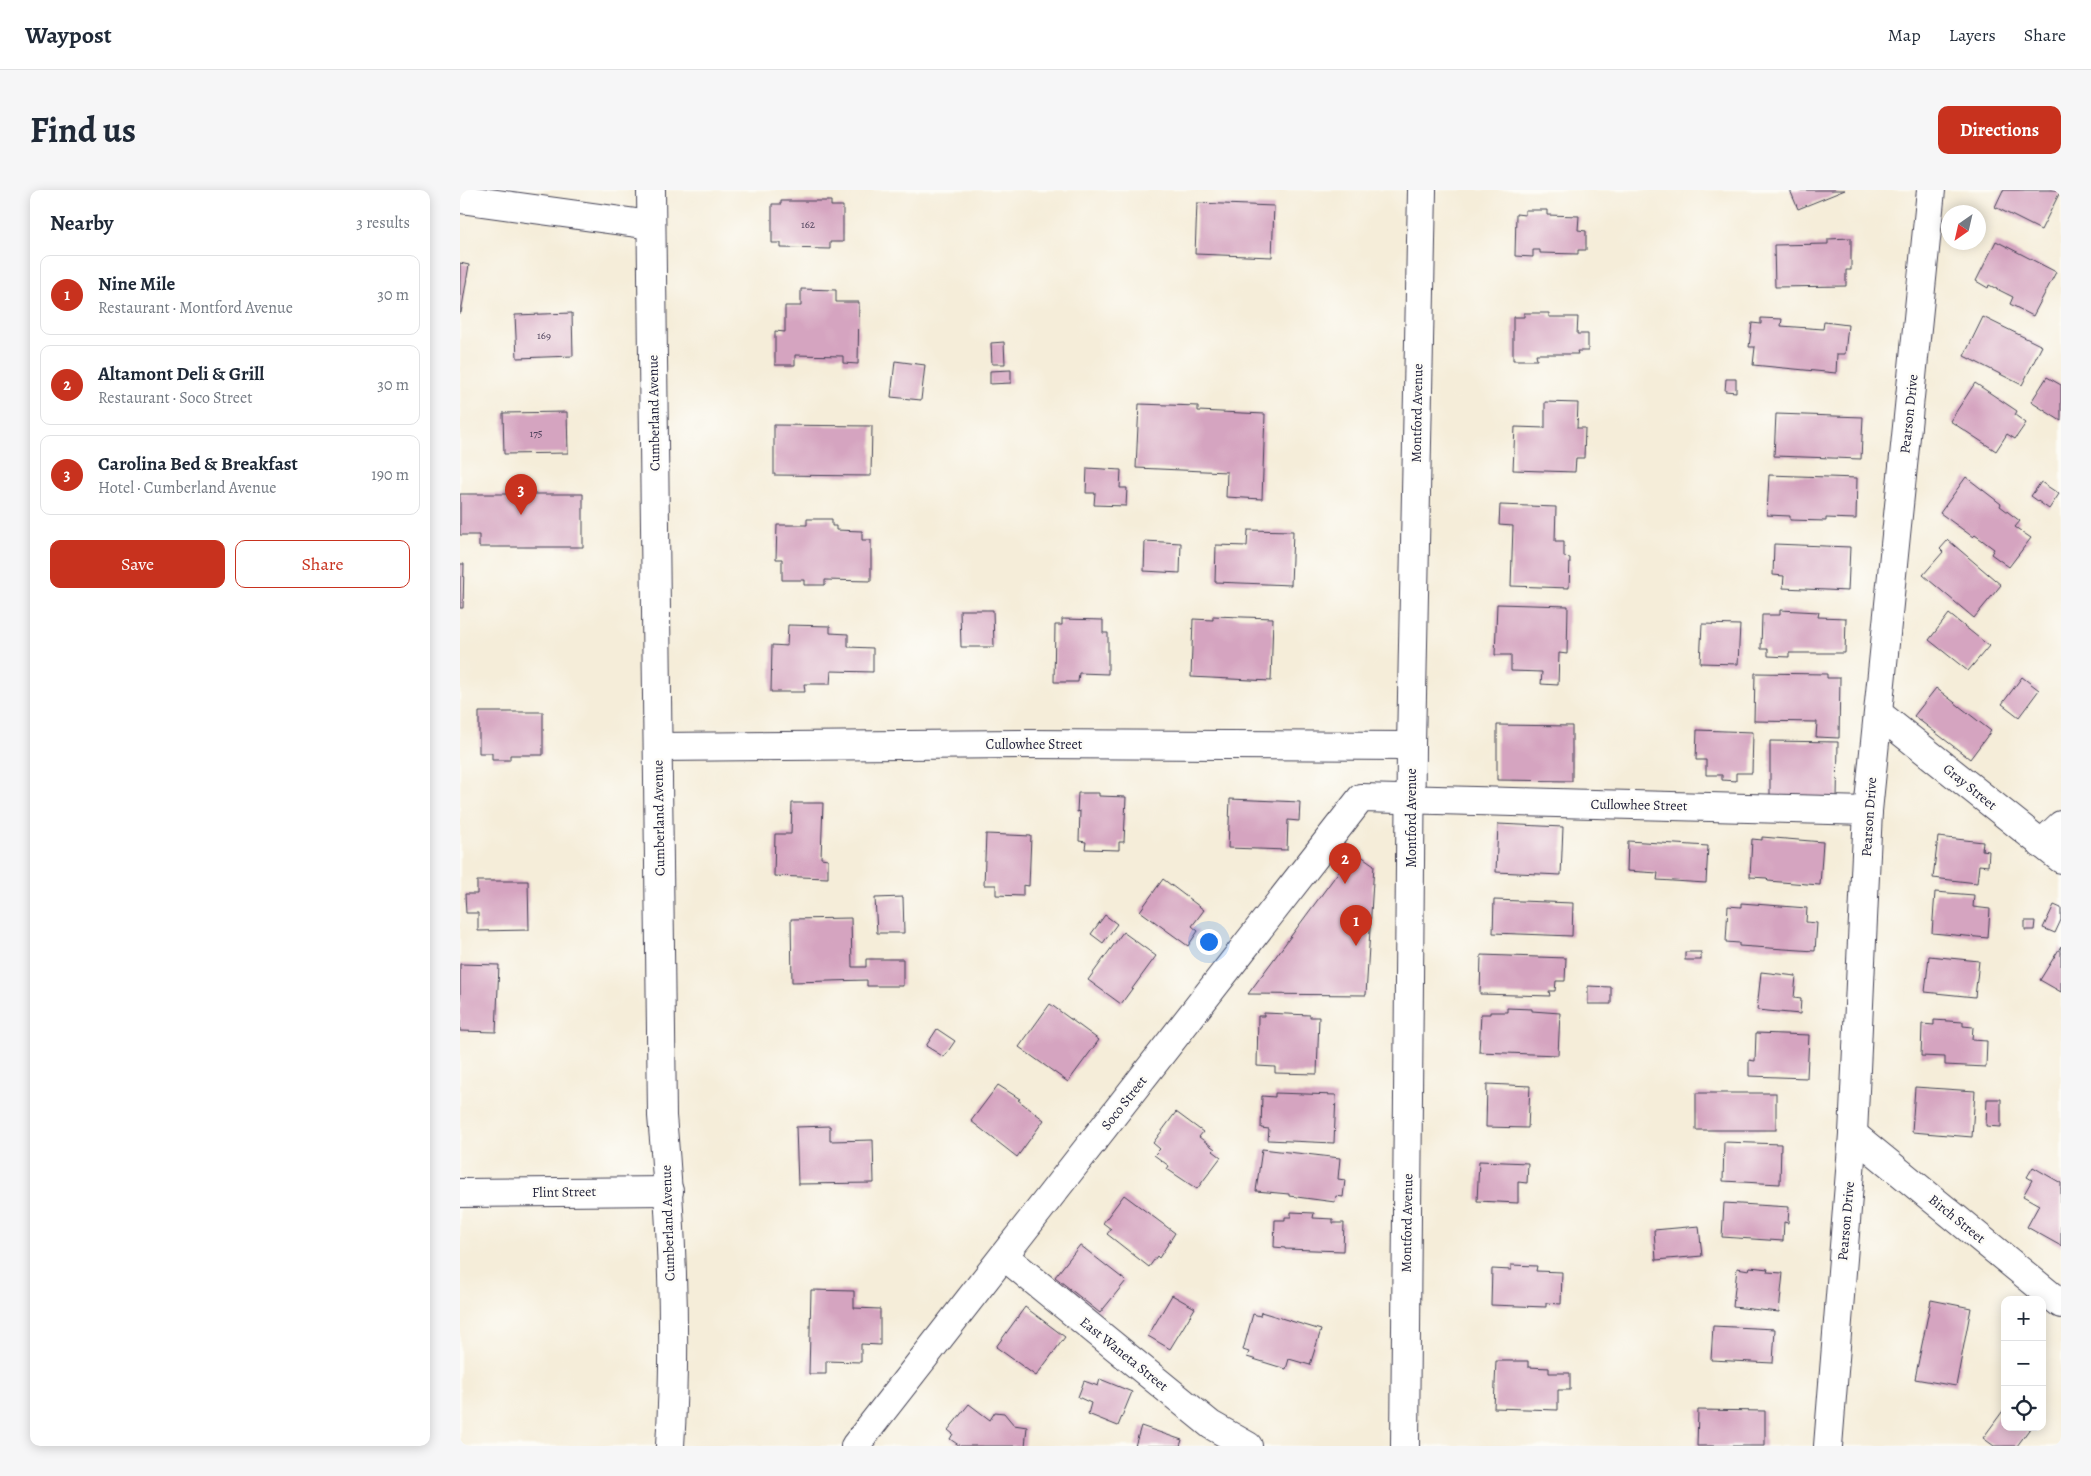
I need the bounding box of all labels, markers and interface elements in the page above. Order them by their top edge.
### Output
text: Waypost [25,19,112,51]
text: Map [1888,23,1921,47]
text: Layers [1949,23,1996,47]
text: Share [2024,23,2066,47]
text: Find us [30,106,136,154]
button: Directions [1938,106,2061,154]
north arrow [1941,205,1986,250]
text: Nearby [50,209,113,237]
text: 3 results [356,212,410,234]
house number: 162 [801,217,815,232]
text: Nine Mile [98,271,175,297]
text: 1 [64,284,70,306]
text: 30 m [377,284,409,306]
text: Restaurant · Montford Avenue [98,297,293,319]
house number: 169 [537,328,551,343]
street label: Cumberland Avenue [643,355,665,471]
text: Altamont Deli & Grill [98,361,264,387]
street label: Montford Avenue [1407,363,1427,463]
street label: Pearson Drive [1895,373,1923,455]
text: 2 [63,374,71,396]
text: 30 m [377,374,409,396]
text: Restaurant · Soco Street [98,387,252,409]
house number: 175 [529,426,543,441]
text: Carolina Bed & Breakfast [98,451,298,477]
text: 3 [64,464,70,486]
text: 190 m [371,464,409,486]
pin: 3 [505,474,537,515]
text: Hotel · Cumberland Avenue [98,477,277,499]
button: Save [50,540,225,588]
button: Share [235,540,410,588]
street label: Cullowhee Street [985,735,1083,754]
street label: Gray Street [1939,759,2001,815]
street label: Cumberland Avenue [648,760,670,876]
street label: Montford Avenue [1402,768,1421,868]
street label: Pearson Drive [1857,777,1881,857]
street label: Cullowhee Street [1590,795,1688,815]
pin: 2 [1329,843,1361,884]
pin: 1 [1340,905,1372,946]
your location [1196,929,1222,955]
street label: Soco Street [1097,1072,1151,1134]
street label: Cumberland Avenue [656,1165,680,1281]
street label: Montford Avenue [1397,1173,1417,1273]
street label: Pearson Drive [1833,1180,1859,1262]
street label: Flint Street [532,1182,597,1202]
street label: Birch Street [1925,1190,1990,1248]
map controls [2001,1296,2046,1431]
button: + [2001,1296,2046,1341]
street label: East Waneta Street [1076,1313,1172,1396]
button: − [2001,1341,2046,1386]
button: locate [2001,1386,2046,1431]

